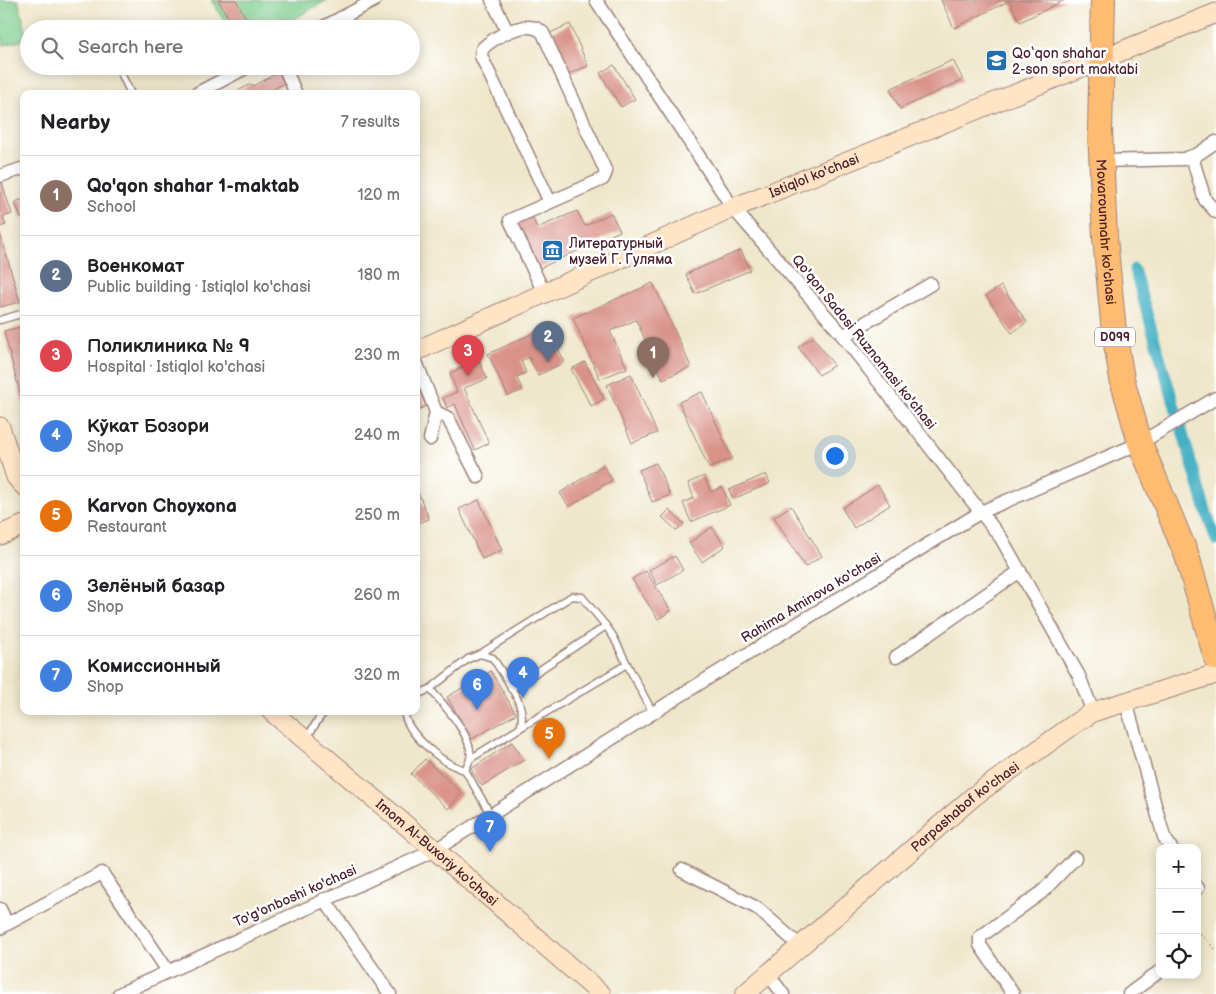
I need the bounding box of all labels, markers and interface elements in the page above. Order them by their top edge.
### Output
search box [20,20,420,75]
icon: search [38,34,66,62]
text: Search here [78,36,183,59]
place label: Qo‘qon shahar 2-son sport maktabi [1012,45,1138,78]
school or university icon: Qo‘qon shahar 2-son sport maktabi [984,49,1008,73]
text: Nearby [40,110,110,135]
text: 7 results [341,113,400,132]
street label: Istiqlol ko'chasi [766,150,861,201]
street label: Movarounnahr ko'chasi [1093,159,1120,305]
text: Qo'qon shahar 1-maktab [87,175,300,198]
text: 1 [53,186,59,205]
text: 120 m [357,186,400,205]
text: School [87,198,136,217]
place label: Литературный музей Г. Гуляма [568,235,673,268]
museum icon: Литературный музей Г. Гуляма [541,239,565,263]
street label: Qo'qon Sadosi Ruznomasi ko'chasi [788,251,940,433]
text: Военкомат [87,255,184,278]
text: 2 [51,266,61,285]
text: 180 m [358,266,400,285]
text: Public building · Istiqlol ko'chasi [87,278,311,297]
pin: 2 [532,321,564,362]
road number: D099 [1095,328,1135,347]
text: Поликлиника № 9 [87,335,250,358]
pin: 3 [452,335,484,376]
pin: 1 [637,337,669,378]
text: 3 [51,346,61,365]
text: 230 m [354,346,400,365]
text: Hospital · Istiqlol ko'chasi [87,358,265,377]
text: Кўкат Бозори [87,415,209,438]
text: 4 [51,426,61,445]
text: 240 m [354,426,400,445]
text: Shop [87,438,124,457]
your location [822,443,848,469]
text: Karvon Choyxona [87,495,237,518]
text: 5 [51,506,61,525]
text: 250 m [354,506,400,525]
text: Restaurant [87,518,167,537]
street label: Rahima Aminova ko'chasi [738,549,884,647]
text: Зелёный базар [87,575,225,598]
text: 6 [51,586,61,605]
text: 260 m [354,586,400,605]
text: Shop [87,598,124,617]
text: Комиссионный [87,655,221,678]
pin: 4 [507,657,539,698]
text: 7 [52,666,60,685]
text: 320 m [354,666,400,685]
pin: 6 [461,669,493,710]
text: Shop [87,678,124,697]
pin: 5 [533,718,565,759]
street label: Parpashabof ko'chasi [907,758,1022,855]
street label: Imom Al-Buxoriy ko'chasi [372,795,502,909]
pin: 7 [474,811,506,852]
map controls [1156,844,1201,979]
button: + [1156,844,1201,889]
street label: To'g'onboshi ko'chasi [231,861,359,931]
button: − [1156,889,1201,934]
button: locate [1156,934,1201,979]

